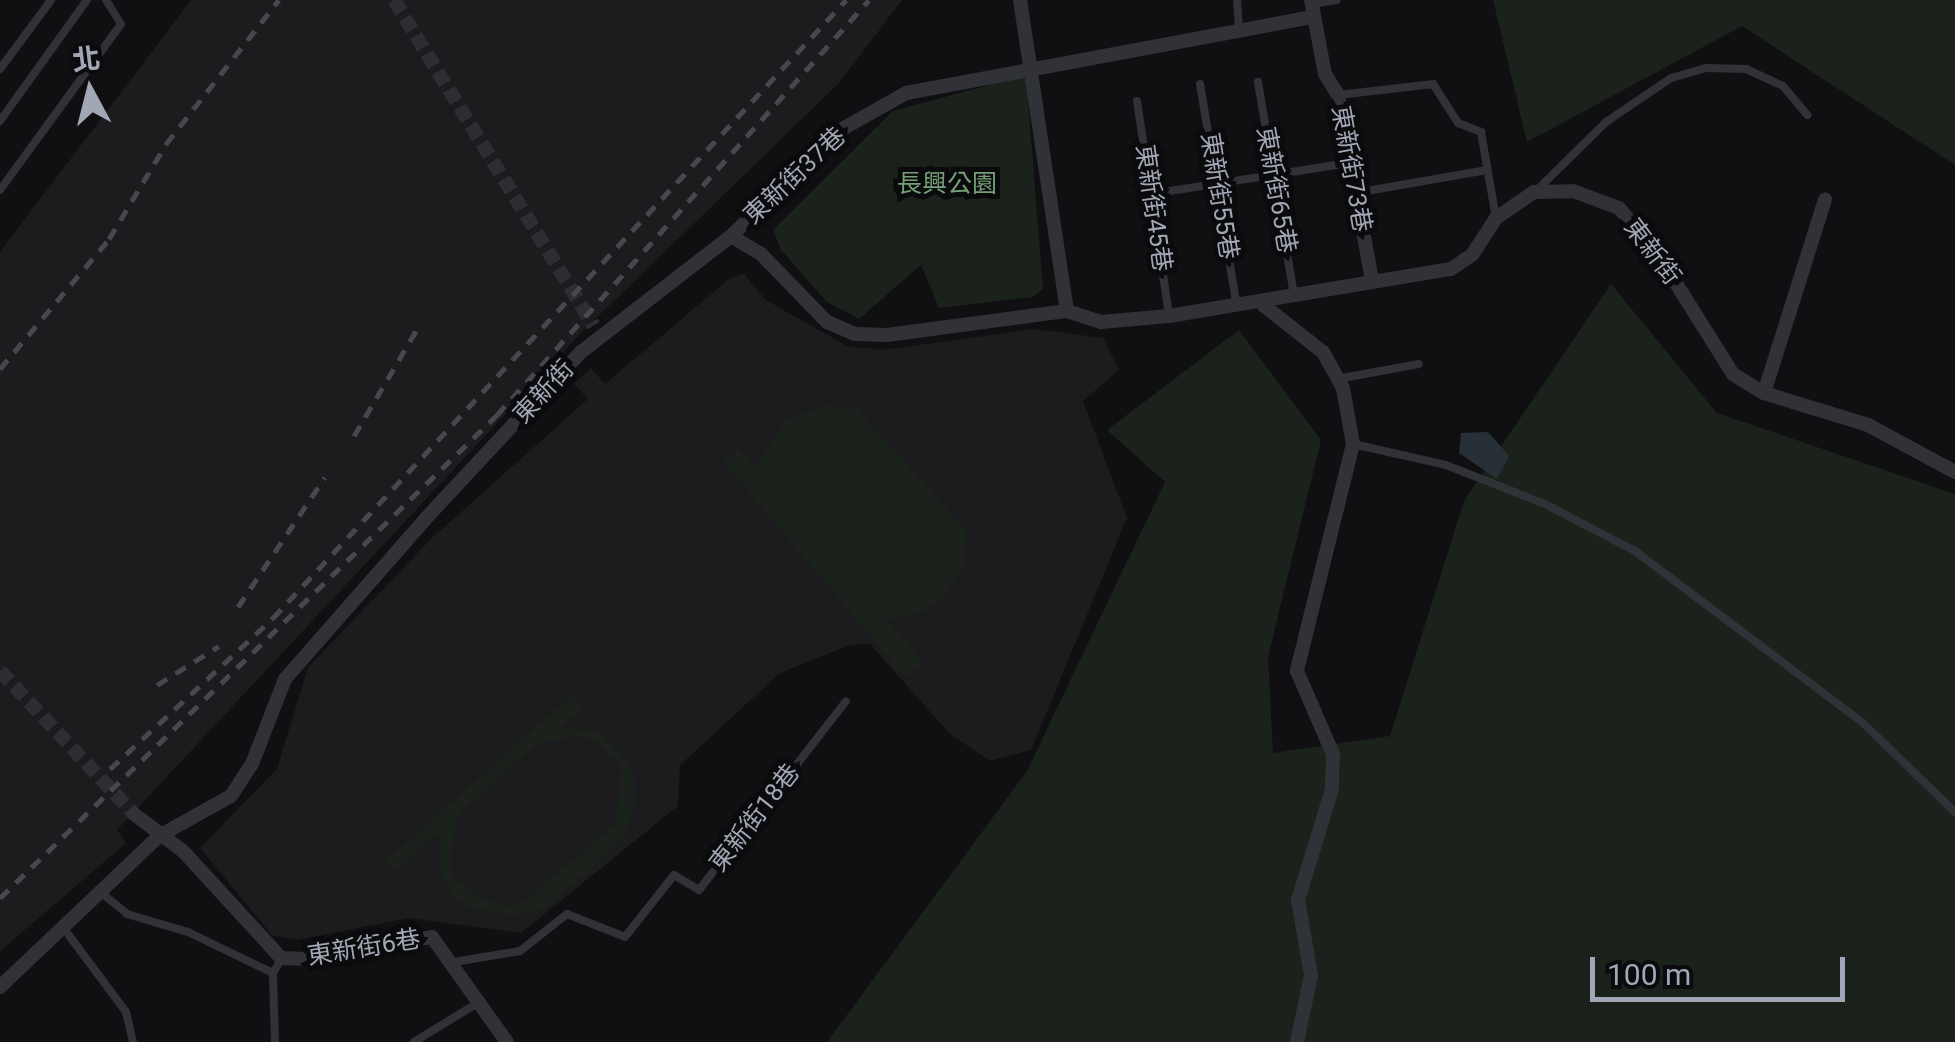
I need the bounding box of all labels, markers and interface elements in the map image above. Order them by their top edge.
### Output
north arrow [40,40,140,140]
text: 北 [70,42,102,78]
street label: 東新街73巷 [1325,103,1377,235]
street label: 東新街37巷 [738,121,852,231]
street label: 東新街65巷 [1250,124,1302,256]
street label: 東新街55巷 [1194,130,1244,262]
street label: 東新街45巷 [1129,142,1177,274]
park label: 長興公園 [897,169,997,199]
street label: 東新街 [1617,213,1687,291]
street label: 東新街 [507,354,581,430]
street label: 東新街18巷 [704,758,806,878]
street label: 東新街6巷 [305,924,423,972]
scale bar [1595,937,1850,999]
text: 100 m [1607,957,1691,992]

